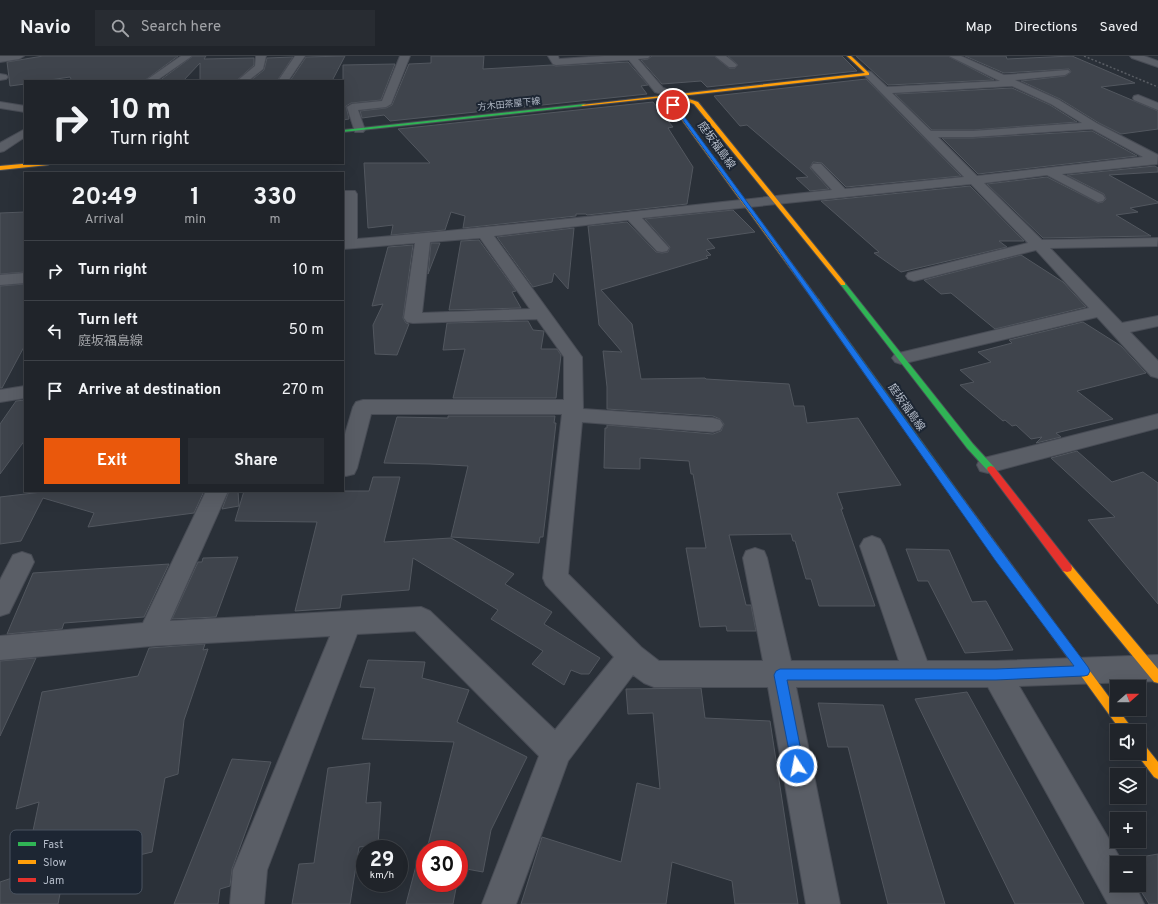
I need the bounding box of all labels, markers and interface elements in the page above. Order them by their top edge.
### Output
search box [95,10,375,46]
text: Navio [20,16,71,40]
icon: search [109,17,131,39]
text: Search here [141,18,221,37]
text: Map [966,19,992,36]
text: Directions [1014,19,1078,36]
text: Saved [1100,19,1138,36]
pin [656,88,690,122]
text: 10 m [110,93,171,129]
icon: arrive [662,94,684,116]
icon: right [44,96,96,148]
street label: 方木田茶屋下線 [477,96,542,113]
street label: 庭坂福島線 [694,119,738,172]
text: Turn right [110,128,190,151]
text: 20:49 [71,183,137,213]
text: 1 [190,183,200,213]
text: 330 [253,183,297,213]
text: Arrival [85,212,124,228]
text: min [184,212,206,228]
text: m [269,212,280,228]
icon: right [44,260,66,282]
text: Turn right [78,261,147,280]
text: 10 m [293,261,324,280]
text: Turn left [78,311,138,330]
icon: left [44,320,66,342]
text: 50 m [289,321,324,340]
text: 庭坂福島線 [78,334,143,350]
icon: arrive [44,380,66,402]
text: Arrive at destination [78,381,221,400]
text: 270 m [282,381,324,400]
street label: 庭坂福島線 [885,381,928,434]
button: Exit [44,438,180,484]
button: Share [188,438,324,484]
north arrow [1110,680,1146,716]
map controls [1110,680,1146,892]
button: sound [1110,724,1146,760]
position arrow [776,745,818,787]
button: layers [1110,768,1146,804]
button: + [1110,812,1146,848]
legend [10,830,142,894]
text: Fast [43,838,63,852]
speed limit sign: 30 [416,840,468,892]
text: 29 [370,848,394,874]
text: Slow [43,856,66,870]
button: − [1110,856,1146,892]
text: km/h [370,869,394,882]
text: Jam [43,874,64,888]

